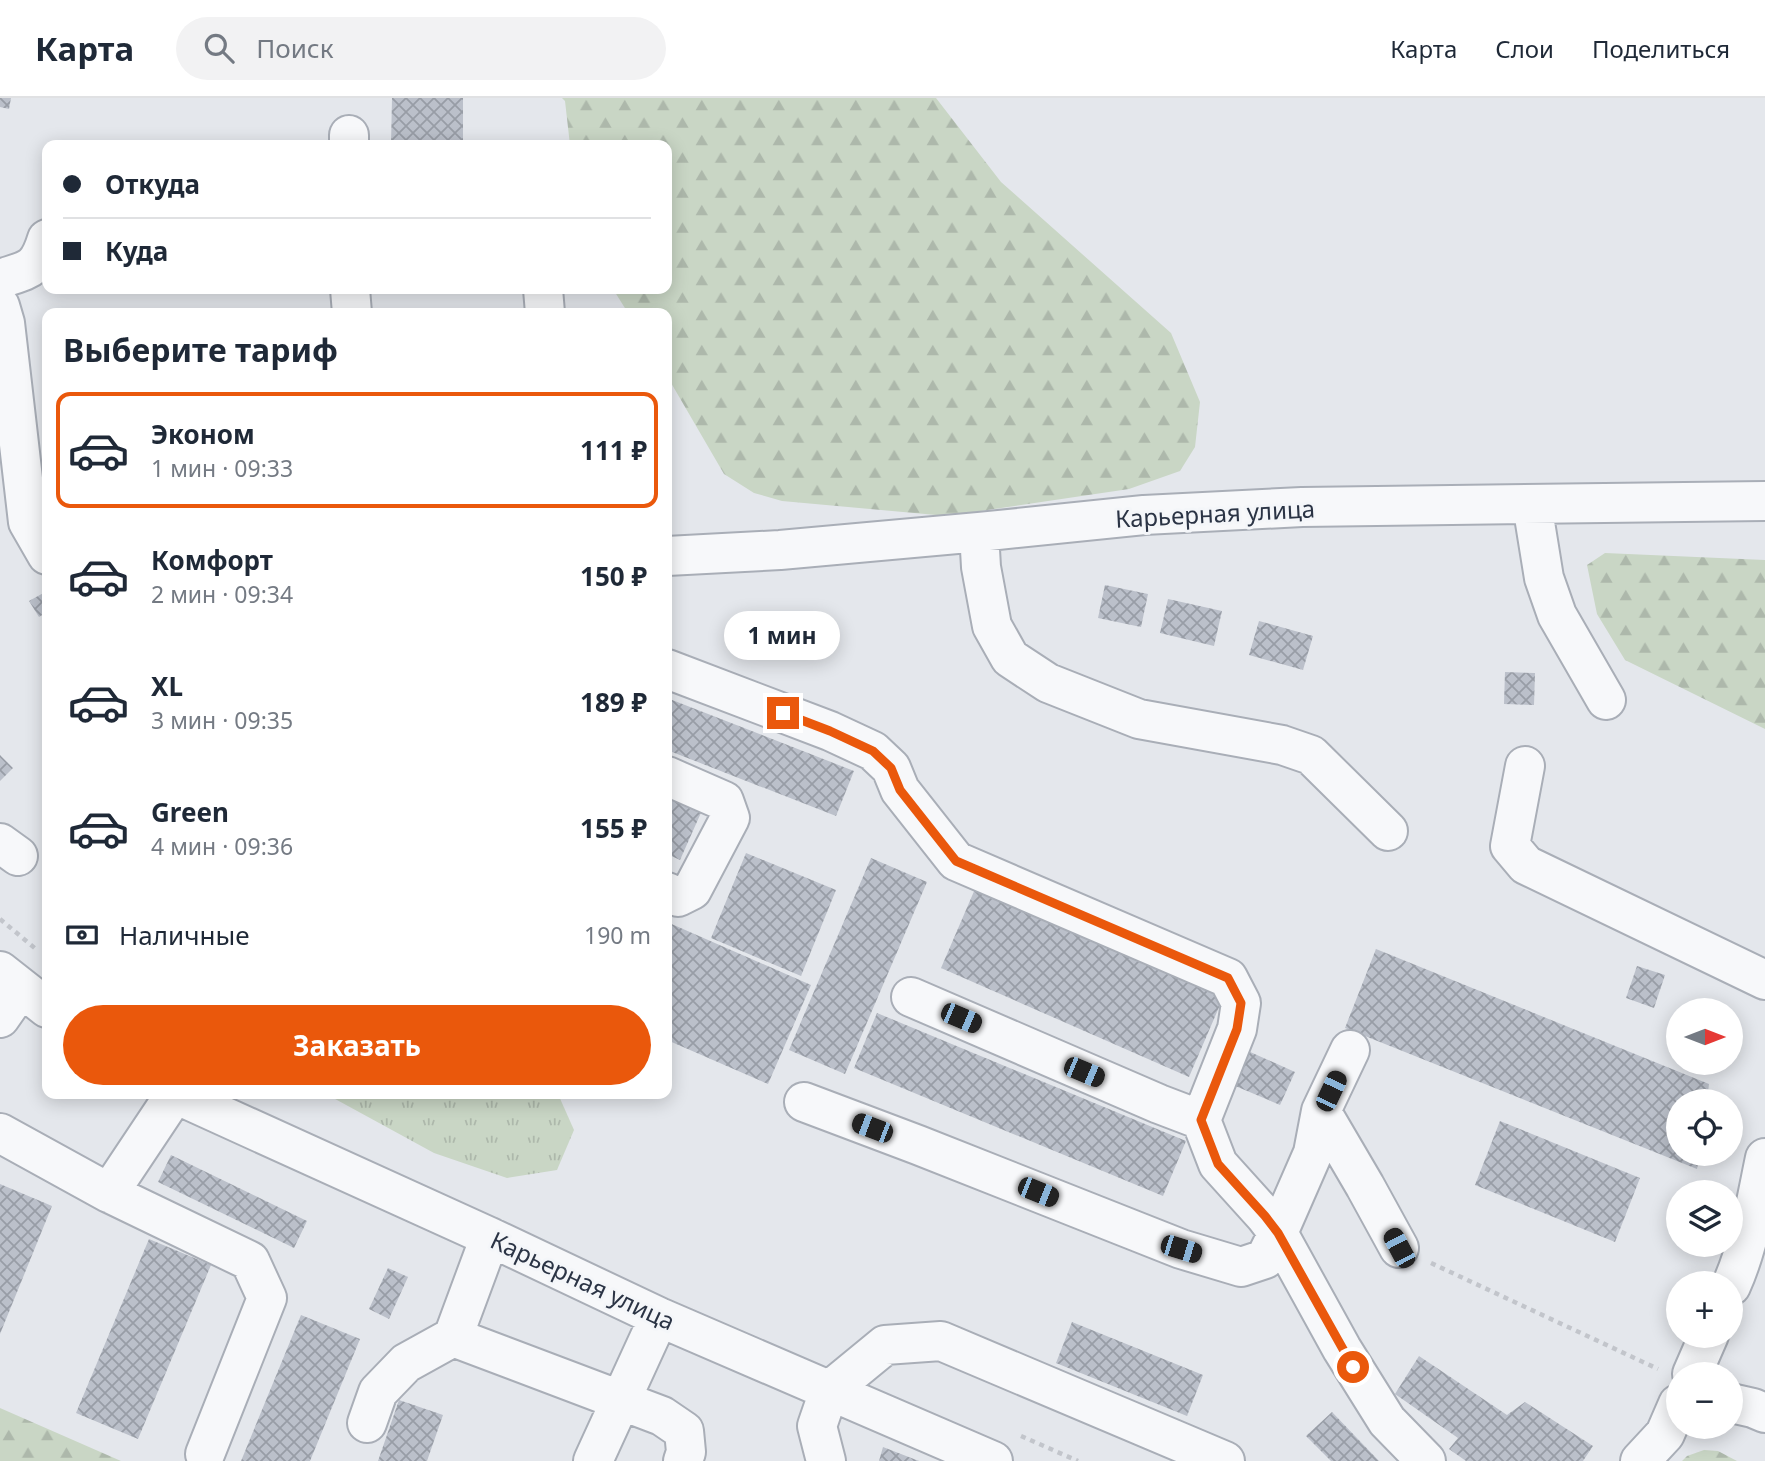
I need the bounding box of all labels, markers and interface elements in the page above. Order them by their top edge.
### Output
search box [176,17,666,80]
text: Карта [35,26,134,71]
icon: search [200,29,238,67]
text: Поиск [256,30,333,66]
text: Карта [1390,32,1457,65]
text: Слои [1495,32,1554,65]
text: Поделиться [1592,32,1730,65]
text: Откуда [105,166,200,202]
text: Куда [105,233,168,269]
text: Выберите тариф [63,328,338,371]
text: Эконом [151,416,255,452]
icon: car [67,419,130,482]
text: 111 ₽ [580,432,647,468]
text: 1 мин · 09:33 [151,452,293,484]
street label: Карьерная улица [1114,491,1316,535]
text: Комфорт [151,542,273,578]
icon: car [67,545,130,608]
text: 150 ₽ [580,558,647,594]
text: 2 мин · 09:34 [151,578,293,610]
callout: 1 мин [725,612,841,660]
text: 1 мин [748,619,816,651]
text: XL [151,668,183,704]
icon: car [67,671,130,734]
text: 189 ₽ [580,684,647,720]
route end [767,697,799,729]
text: 3 мин · 09:35 [151,704,293,736]
text: Green [151,794,229,830]
icon: car [67,797,130,860]
text: 155 ₽ [580,810,647,846]
text: 4 мин · 09:36 [151,830,293,862]
icon: cash [63,916,101,954]
text: Наличные [119,917,250,953]
text: 190 m [584,919,651,951]
north arrow [1666,998,1743,1074]
map controls [1666,998,1743,1439]
car [938,1000,985,1036]
button: Заказать [63,1005,651,1085]
car [1061,1054,1108,1090]
car [1313,1068,1350,1114]
button: locate [1666,1089,1743,1166]
car [849,1111,896,1145]
car [1015,1174,1062,1210]
button: layers [1666,1180,1743,1257]
street label: Карьерная улица [485,1223,681,1337]
car [1380,1225,1419,1271]
car [1158,1233,1205,1265]
button: + [1666,1271,1743,1348]
route start [1337,1351,1369,1383]
button: − [1666,1362,1743,1439]

